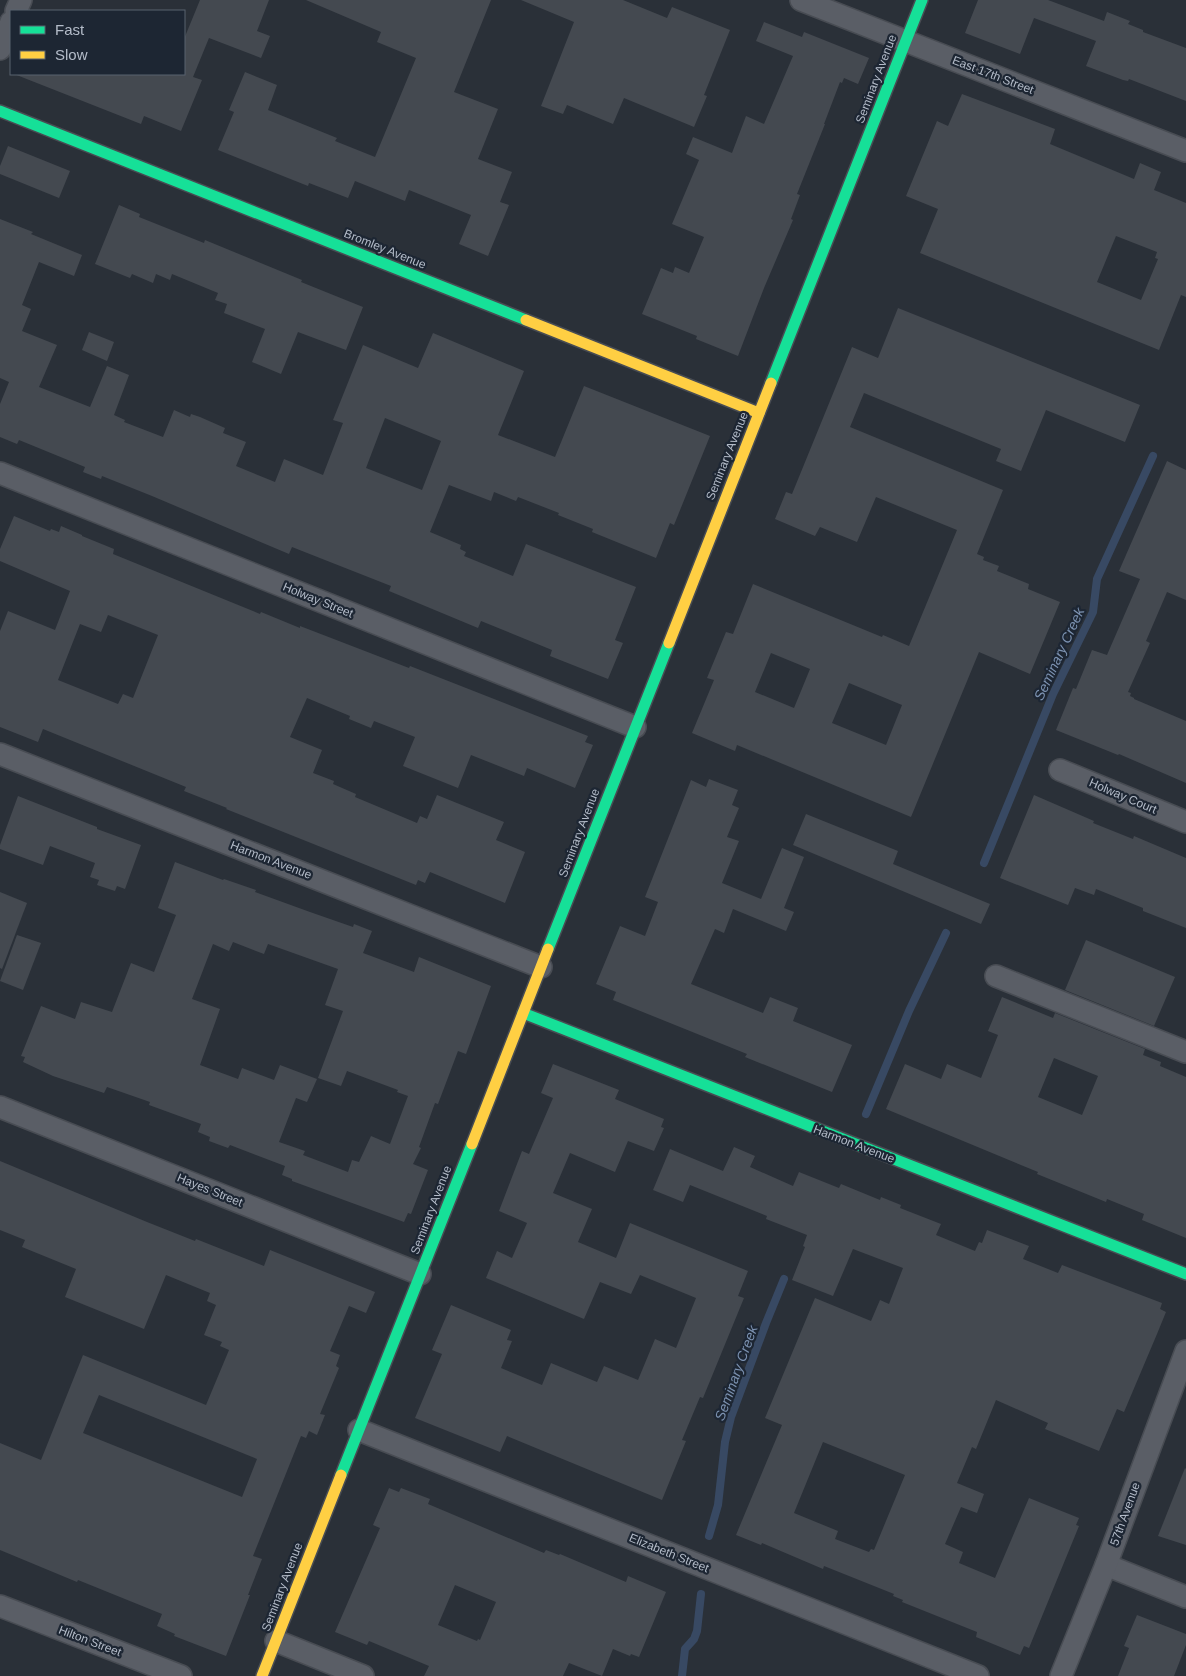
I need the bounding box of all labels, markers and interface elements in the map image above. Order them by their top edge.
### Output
legend [10,10,185,75]
text: Fast [55,21,85,38]
street label: Seminary Avenue [853,32,899,125]
text: Slow [55,46,88,63]
street label: East 17th Street [950,53,1036,97]
street label: Bromley Avenue [342,226,428,272]
street label: Seminary Avenue [703,410,751,502]
street label: Holway Street [281,580,356,621]
water label: Seminary Creek [1031,604,1088,703]
street label: Holway Court [1087,775,1159,817]
street label: Seminary Avenue [556,786,602,879]
street label: Harmon Avenue [228,838,314,882]
street label: Harmon Avenue [811,1122,897,1166]
street label: Seminary Avenue [408,1163,454,1256]
street label: Hayes Street [175,1171,245,1210]
water label: Seminary Creek [711,1322,761,1423]
street label: 57th Avenue [1107,1480,1143,1548]
street label: Elizabeth Street [627,1531,712,1576]
street label: Seminary Avenue [259,1540,305,1633]
street label: Hilton Street [57,1623,124,1660]

